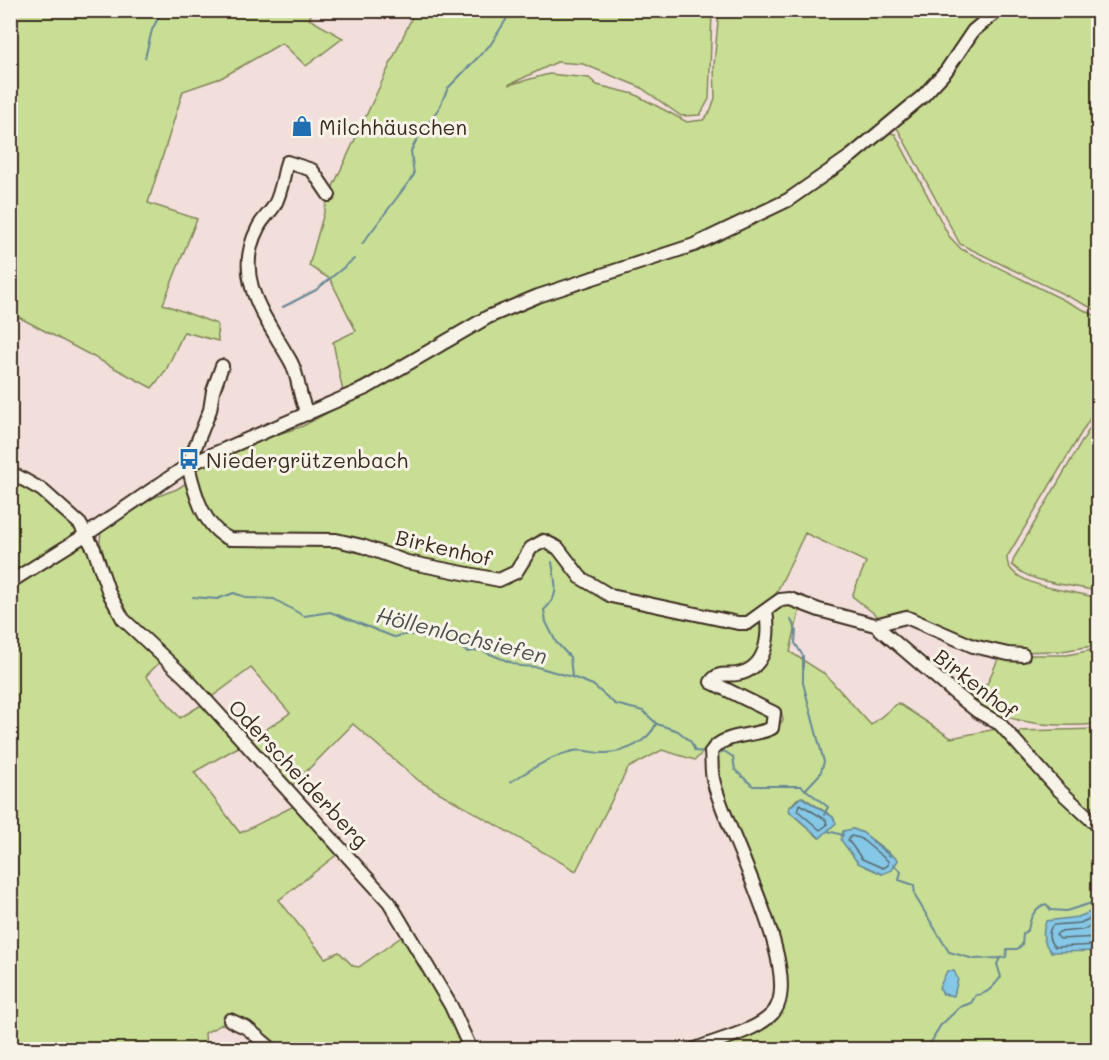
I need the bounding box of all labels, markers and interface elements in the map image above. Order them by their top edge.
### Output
place label: Milchhäuschen [319,113,467,140]
shop icon: Milchhäuschen [290,114,314,138]
place label: Niedergrützenbach [206,446,408,473]
bus stop icon: Niedergrützenbach [177,447,201,471]
street label: Birkenhof [393,523,496,571]
water label: Höllenlochsiefen [374,600,550,670]
street label: Birkenhof [929,642,1024,724]
street label: Oderscheiderberg [223,693,375,853]

